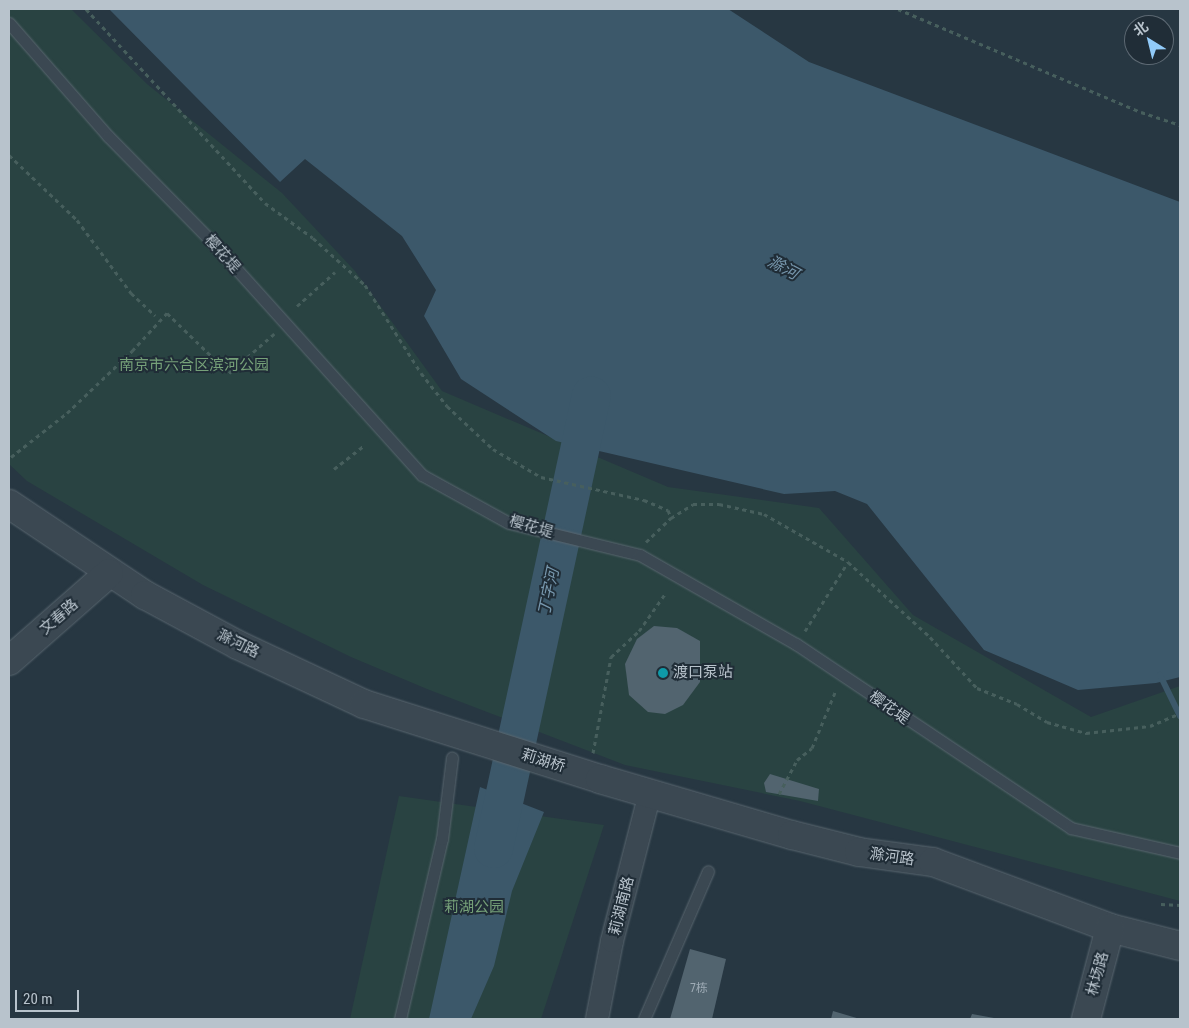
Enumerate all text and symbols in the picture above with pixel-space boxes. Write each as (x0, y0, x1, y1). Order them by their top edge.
north arrow (1124, 15, 1174, 65)
text: 北 (1130, 18, 1151, 39)
street label: 樱花堤 (200, 231, 244, 277)
water label: 滁河 (764, 252, 802, 284)
park label: 南京市六合区滨河公园 (119, 357, 269, 375)
street label: 樱花堤 (507, 512, 555, 542)
water label: 丁字河 (535, 567, 563, 617)
street label: 文春路 (36, 595, 82, 639)
street label: 滁河路 (214, 626, 262, 662)
place label: 渡口泵站 (673, 664, 733, 682)
marker: 渡口泵站 (657, 667, 669, 679)
street label: 樱花堤 (865, 688, 913, 728)
street label: 莉湖桥 (519, 746, 567, 776)
street label: 滁河路 (868, 845, 916, 869)
street label: 莉湖南路 (606, 875, 638, 937)
park label: 莉湖公园 (444, 899, 504, 917)
street label: 林场路 (1083, 950, 1113, 998)
scale bar (18, 980, 81, 1012)
house number: 7栋 (690, 982, 708, 996)
text: 20 m (23, 990, 53, 1008)

